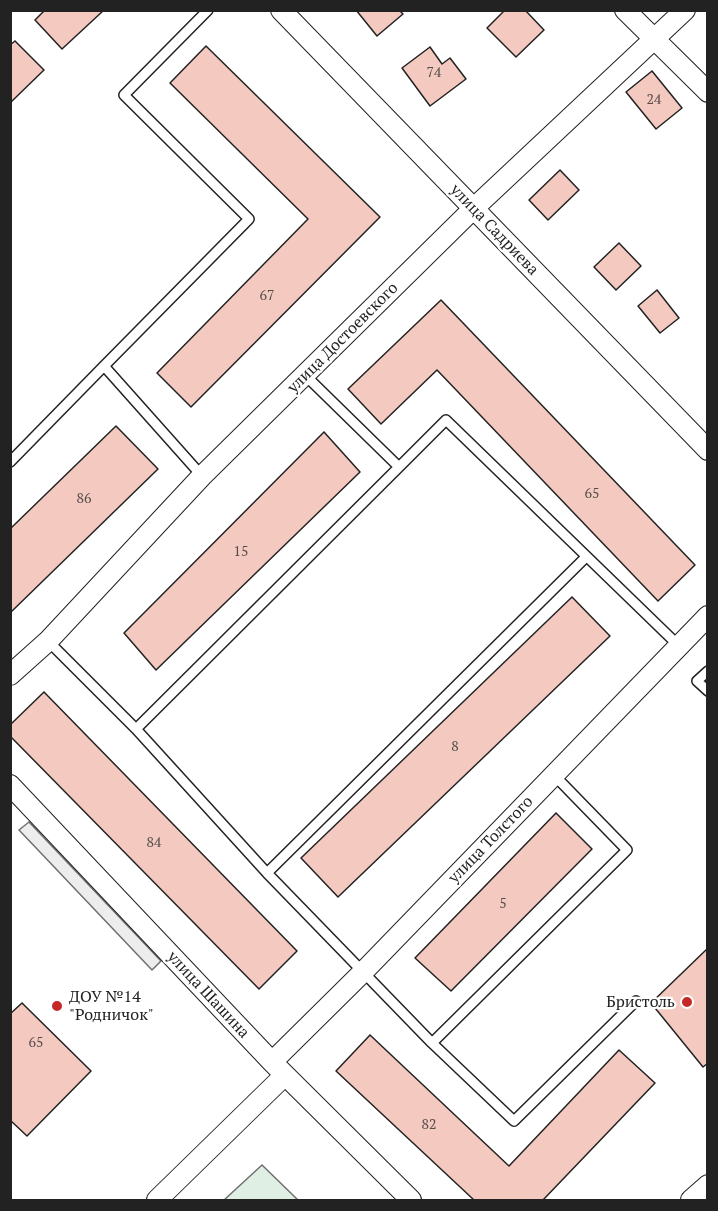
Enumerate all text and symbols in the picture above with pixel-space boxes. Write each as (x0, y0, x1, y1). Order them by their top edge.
house number: 74 (427, 65, 441, 81)
house number: 24 (647, 92, 661, 108)
street label: улица Садриева (446, 181, 542, 279)
street label: улица Достоевского (284, 279, 402, 397)
house number: 67 (260, 288, 274, 304)
house number: 65 (585, 486, 599, 502)
house number: 86 (77, 491, 91, 507)
house number: 15 (234, 544, 248, 560)
house number: 8 (451, 739, 459, 755)
street label: улица Толстого (445, 792, 537, 888)
house number: 84 (147, 835, 161, 851)
house number: 5 (499, 896, 507, 912)
street label: улица Шашина (163, 948, 253, 1042)
place label: ДОУ №14 "Родничок" (69, 987, 154, 1025)
place label: Бристоль (606, 992, 675, 1012)
marker: Бристоль (680, 995, 694, 1009)
marker: ДОУ №14 "Родничок" (50, 999, 64, 1013)
house number: 65 (29, 1035, 43, 1051)
house number: 82 (422, 1117, 436, 1133)

